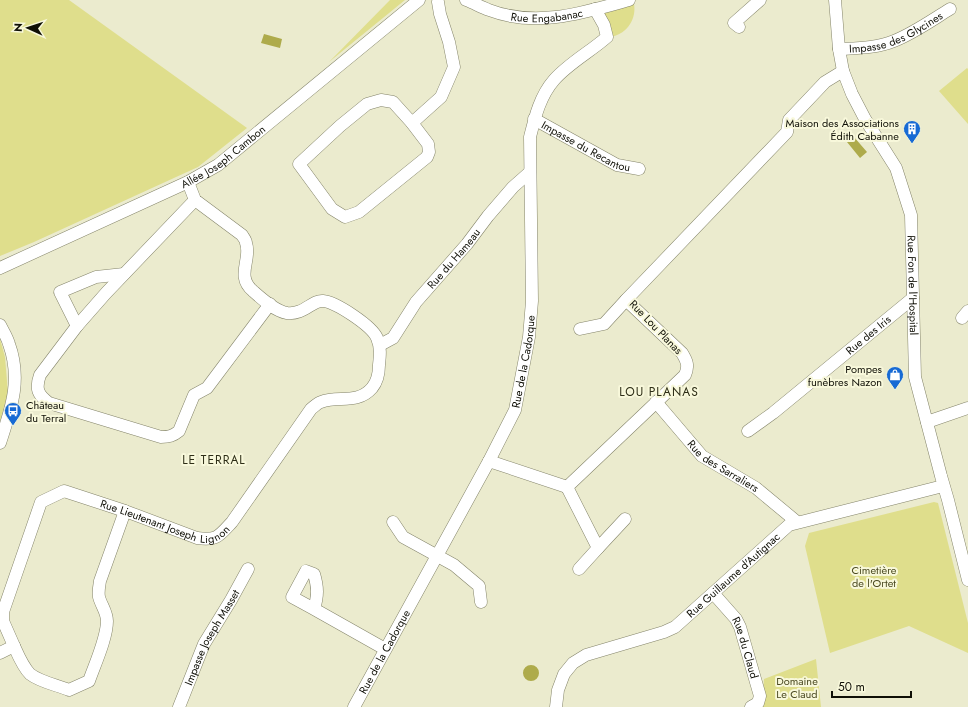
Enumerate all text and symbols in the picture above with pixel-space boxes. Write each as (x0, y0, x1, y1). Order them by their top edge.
street label: Rue Engabanac (510, 5, 584, 26)
street label: Impasse des Glycines (849, 7, 946, 57)
north arrow (8, 8, 48, 48)
text: N (10, 23, 26, 32)
place label: Maison des Associations Édith Cabanne (786, 115, 900, 144)
street label: Impasse du Recantou (539, 117, 632, 175)
building icon: Maison des Associations Édith Cabanne (902, 119, 922, 144)
street label: Allée Joseph Cambon (178, 121, 269, 192)
street label: Rue du Hameau (423, 225, 484, 292)
street label: Rue Fon de l'Hospital (904, 235, 922, 335)
street label: Rue Lou Planas (626, 296, 687, 358)
street label: Rue des Iris (842, 311, 895, 358)
street label: Rue de la Cadorque (508, 314, 539, 409)
place label: Pompes funèbres Nazon (808, 361, 883, 390)
shop icon: Pompes funèbres Nazon (885, 365, 905, 390)
district label: LOU PLANAS (619, 383, 699, 401)
place label: Château du Terral (26, 397, 66, 426)
bus stop icon: Château du Terral (3, 401, 23, 426)
street label: Rue des Sarraliers (684, 436, 763, 496)
district label: LE TERRAL (182, 451, 246, 469)
street label: Rue Lieutenant Joseph Lignon (98, 495, 233, 547)
street label: Rue Guillaume d'Autignac (683, 529, 783, 621)
park label: Cimetière de l'Ortet (851, 562, 897, 591)
street label: Impasse Joseph Masset (180, 586, 243, 688)
street label: Rue de la Cadorque (355, 607, 414, 697)
street label: Rue du Claud (728, 614, 762, 680)
park label: Domaine Le Claud (776, 673, 818, 702)
scale bar (832, 673, 911, 699)
text: 50 m (838, 678, 865, 696)

